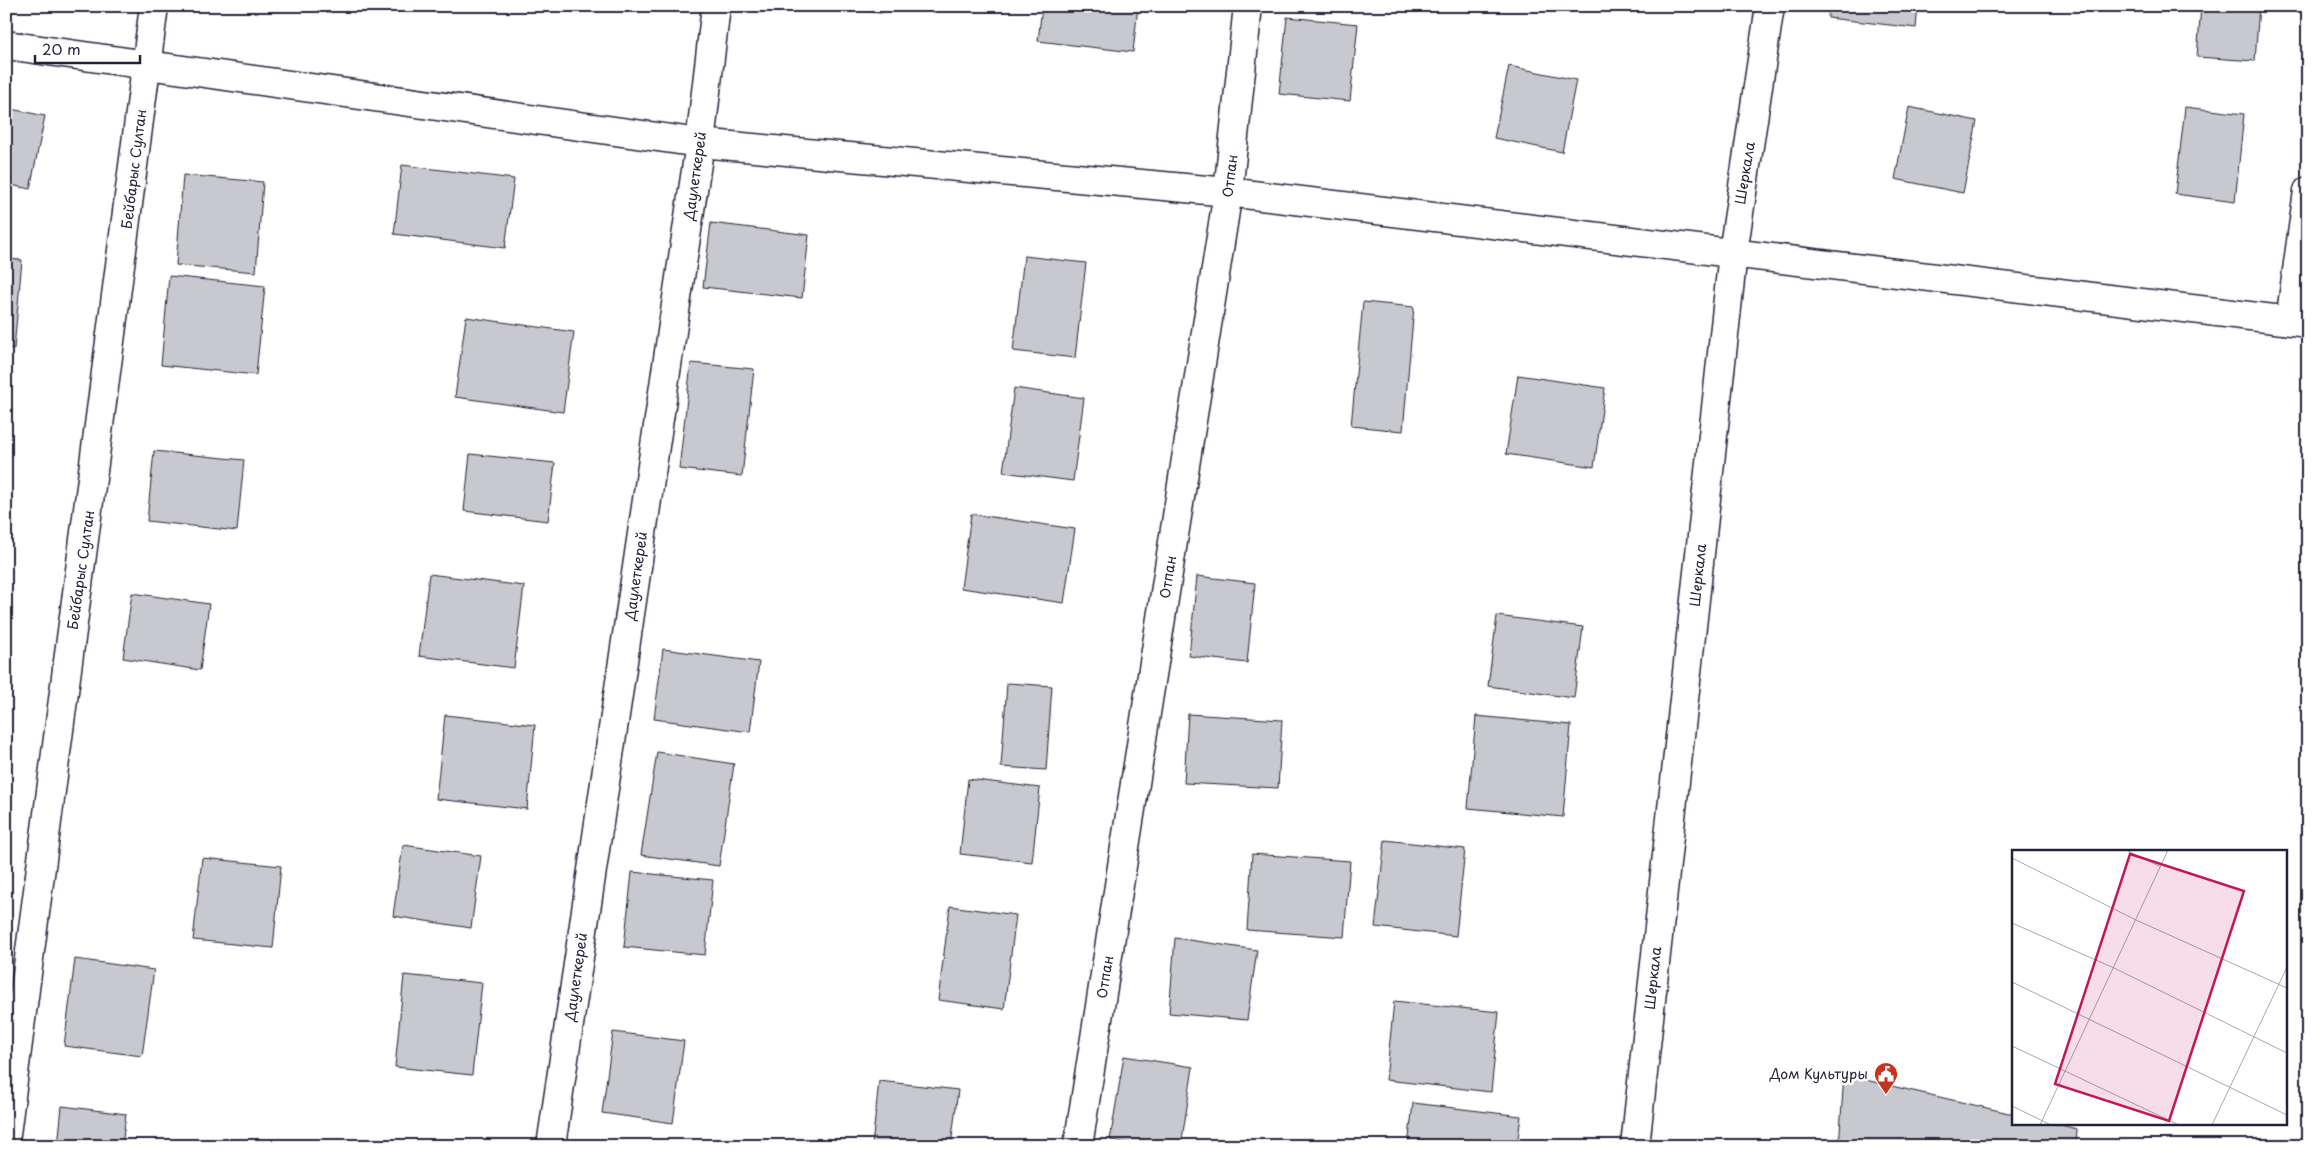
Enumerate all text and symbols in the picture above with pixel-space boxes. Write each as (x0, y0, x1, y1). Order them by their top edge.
scale bar (35, 32, 140, 64)
text: 20 m (42, 37, 81, 60)
street label: Бейбарыс Султан (116, 108, 151, 230)
street label: Даулеткерей (678, 130, 711, 222)
street label: Шеркала (1729, 140, 1760, 206)
street label: Отпан (1216, 153, 1243, 199)
street label: Бейбарыс Султан (62, 509, 99, 631)
street label: Даулеткерей (619, 530, 652, 622)
street label: Шеркала (1684, 542, 1711, 607)
street label: Отпан (1154, 554, 1181, 600)
inset map (2012, 850, 2286, 1124)
street label: Даулеткерей (559, 931, 592, 1023)
street label: Шеркала (1639, 945, 1666, 1010)
street label: Отпан (1091, 954, 1118, 1000)
public building icon: Дом Культуры (1873, 1061, 1899, 1095)
place label: Дом Культуры (1769, 1063, 1868, 1084)

